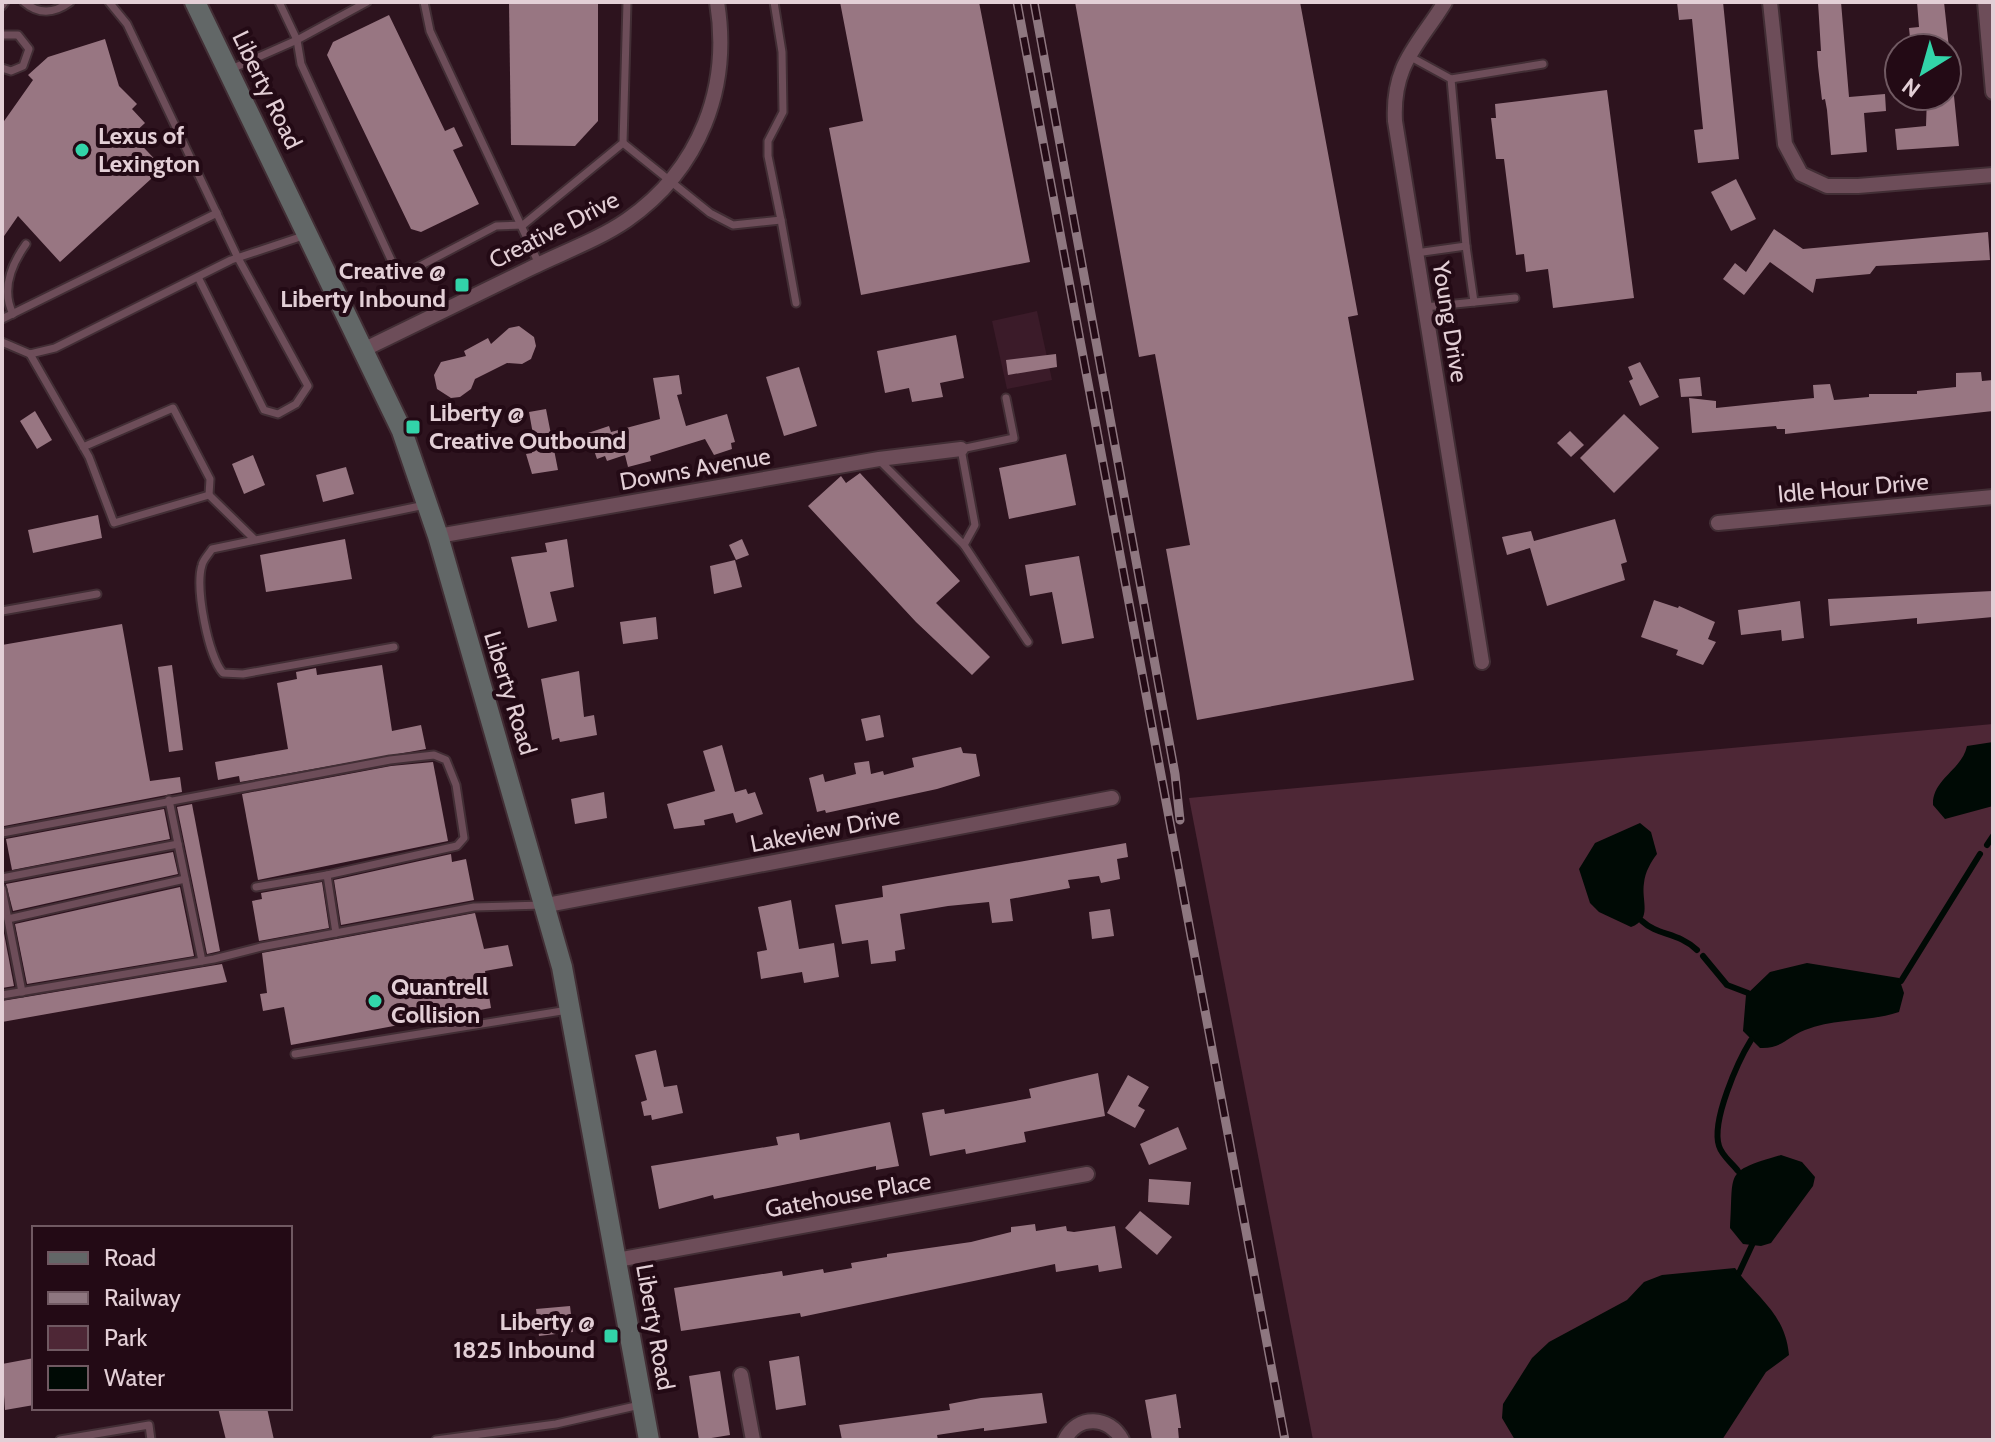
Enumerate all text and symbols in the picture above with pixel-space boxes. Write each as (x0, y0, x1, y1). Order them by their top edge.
street label: Liberty Road (226, 26, 309, 154)
north arrow (1883, 32, 1963, 112)
text: N (1897, 72, 1926, 103)
place label: Lexus of Lexington (98, 121, 200, 178)
marker: Lexus of Lexington (73, 141, 91, 159)
street label: Creative Drive (484, 184, 624, 275)
place label: Creative @ Liberty Inbound (280, 256, 446, 313)
street label: Young Drive (1426, 258, 1474, 384)
marker: Creative @ Liberty Inbound (453, 276, 471, 294)
place label: Liberty @ Creative Outbound (429, 398, 626, 455)
marker: Liberty @ Creative Outbound (404, 418, 422, 436)
street label: Downs Avenue (617, 441, 773, 496)
street label: Idle Hour Drive (1776, 466, 1930, 509)
street label: Liberty Road (478, 627, 543, 758)
street label: Lakeview Drive (748, 801, 902, 858)
place label: Quantrell Collision (391, 972, 488, 1029)
marker: Quantrell Collision (366, 992, 384, 1010)
street label: Gatehouse Place (763, 1166, 933, 1223)
legend (32, 1226, 292, 1410)
text: Road (104, 1243, 156, 1272)
street label: Liberty Road (630, 1261, 681, 1392)
text: Railway (104, 1283, 181, 1312)
place label: Liberty @ 1825 Inbound (453, 1307, 595, 1364)
text: Park (104, 1323, 147, 1352)
marker: Liberty @ 1825 Inbound (602, 1327, 620, 1345)
text: Water (104, 1363, 165, 1392)

